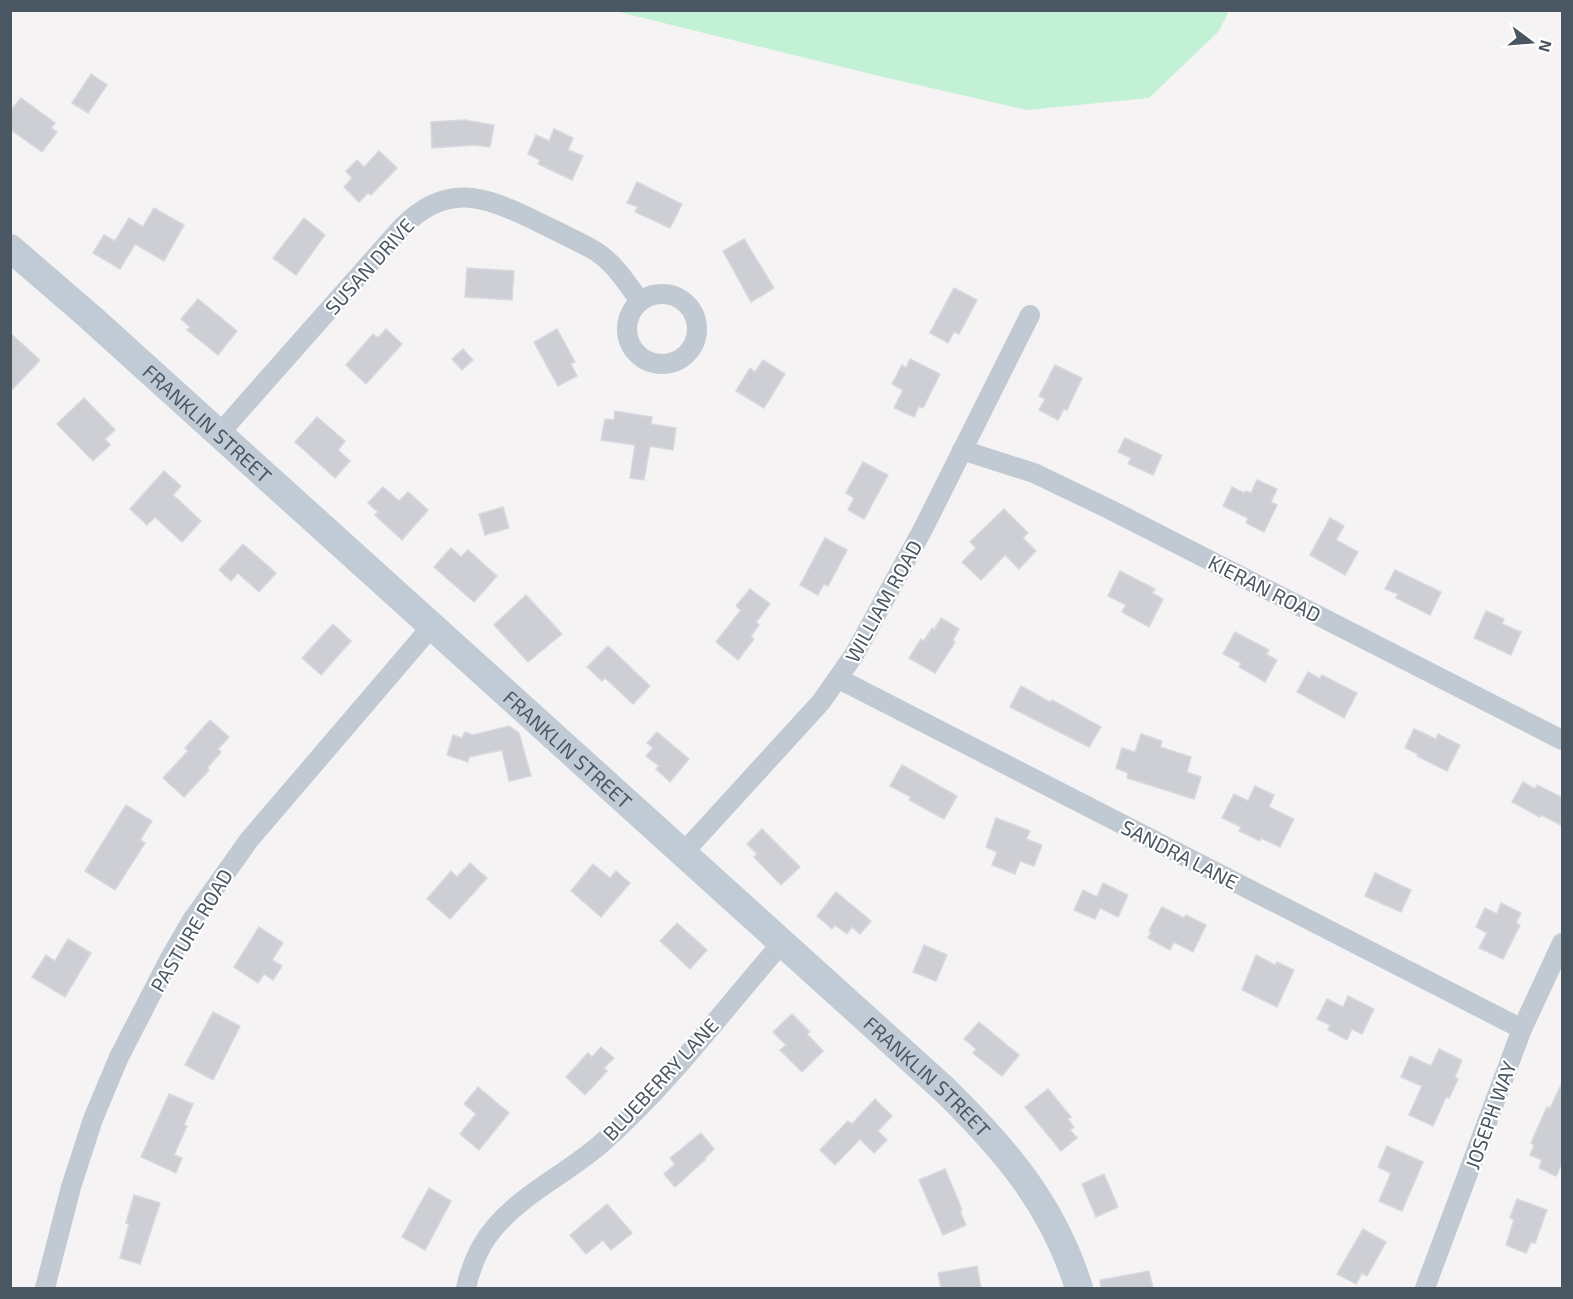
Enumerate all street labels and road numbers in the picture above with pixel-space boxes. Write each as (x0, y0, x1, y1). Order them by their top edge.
street label: SUSAN DRIVE (320, 213, 418, 319)
street label: FRANKLIN STREET (138, 359, 277, 488)
street label: WILLIAM ROAD (840, 536, 926, 666)
street label: KIERAN ROAD (1205, 549, 1325, 627)
street label: FRANKLIN STREET (499, 685, 637, 814)
street label: SANDRA LANE (1118, 814, 1242, 894)
street label: PASTURE ROAD (145, 864, 237, 996)
street label: FRANKLIN STREET (859, 1011, 996, 1142)
street label: BLUEBERRY LANE (597, 1013, 723, 1145)
street label: JOSEPH WAY (1459, 1057, 1521, 1172)

